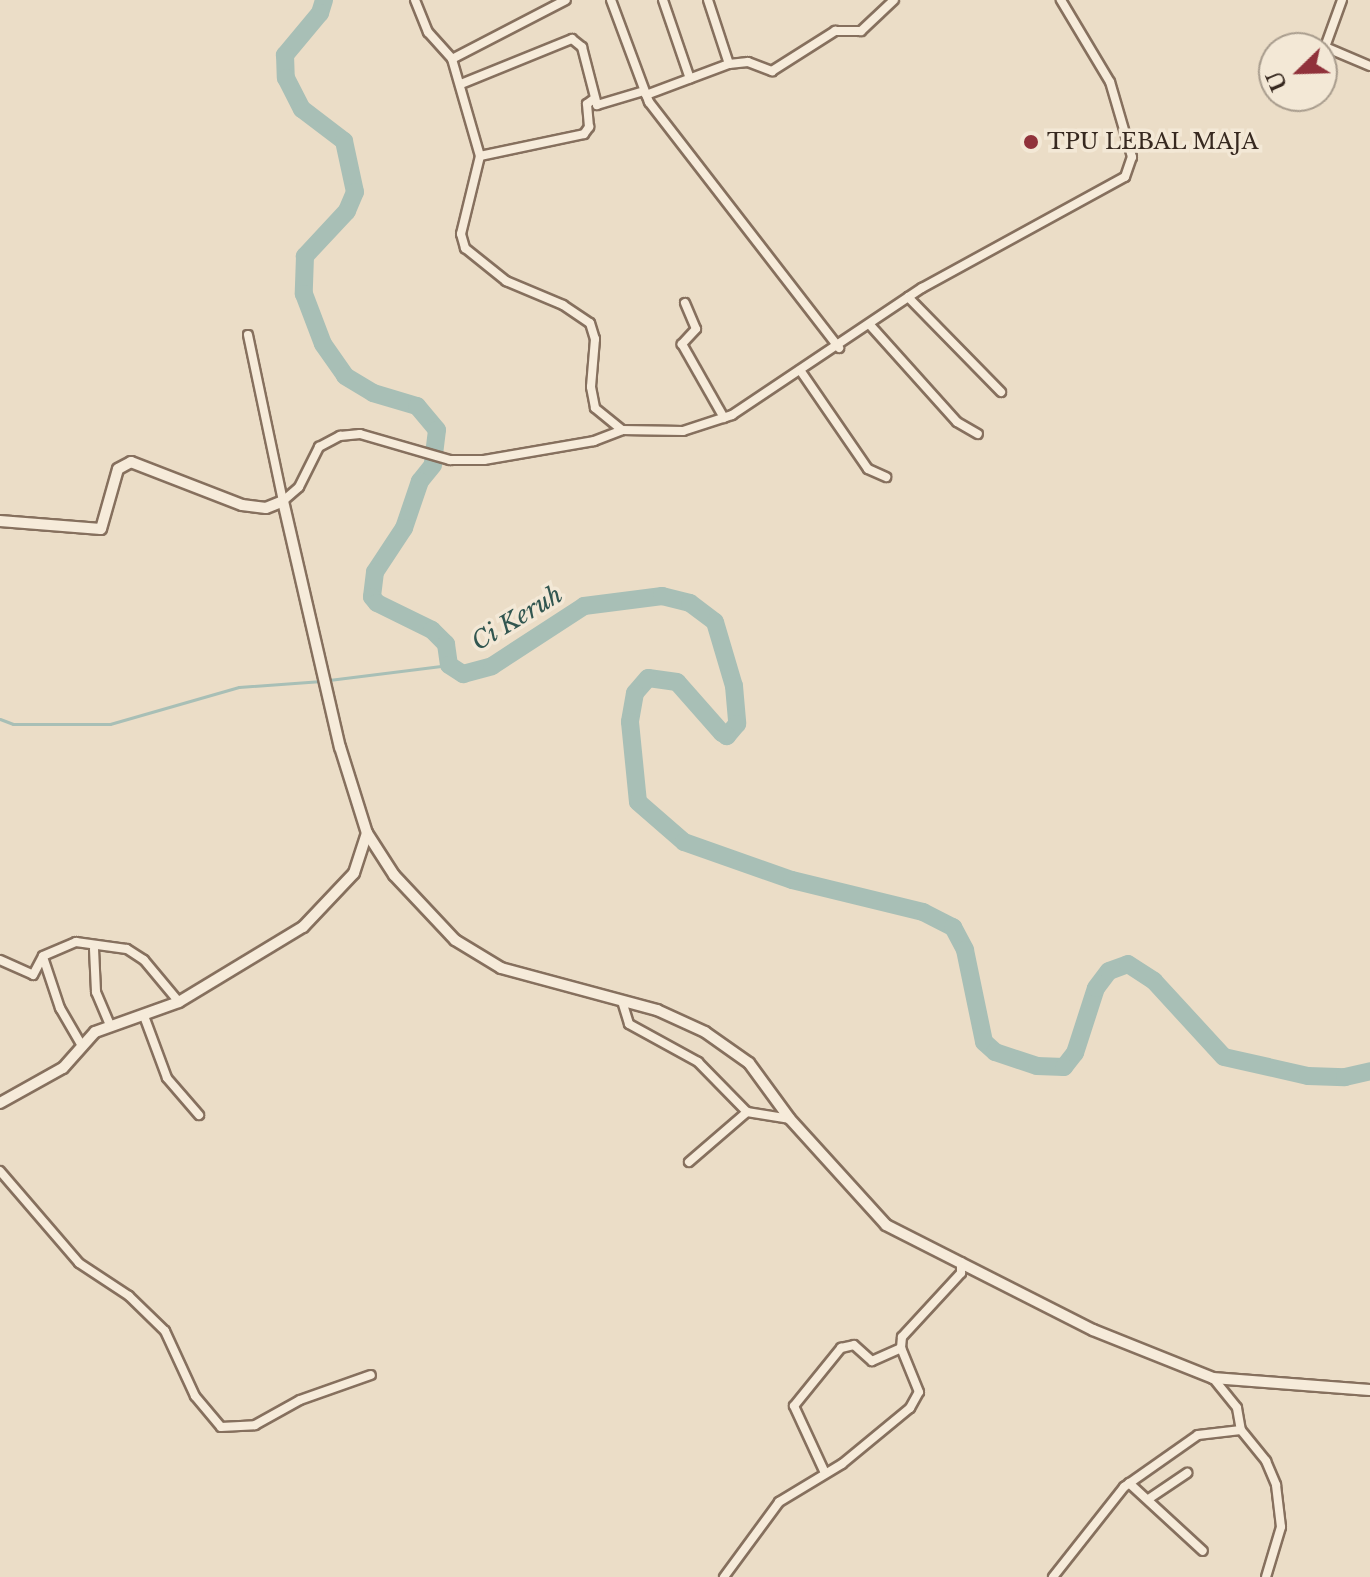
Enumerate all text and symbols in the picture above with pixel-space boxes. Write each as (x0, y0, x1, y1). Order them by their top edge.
north arrow (1258, 32, 1338, 112)
text: U (1261, 67, 1294, 95)
place label: TPU LEBAL MAJA (1047, 129, 1259, 155)
marker: TPU LEBAL MAJA (1022, 133, 1040, 151)
water label: Ci Keruh (466, 580, 568, 656)

